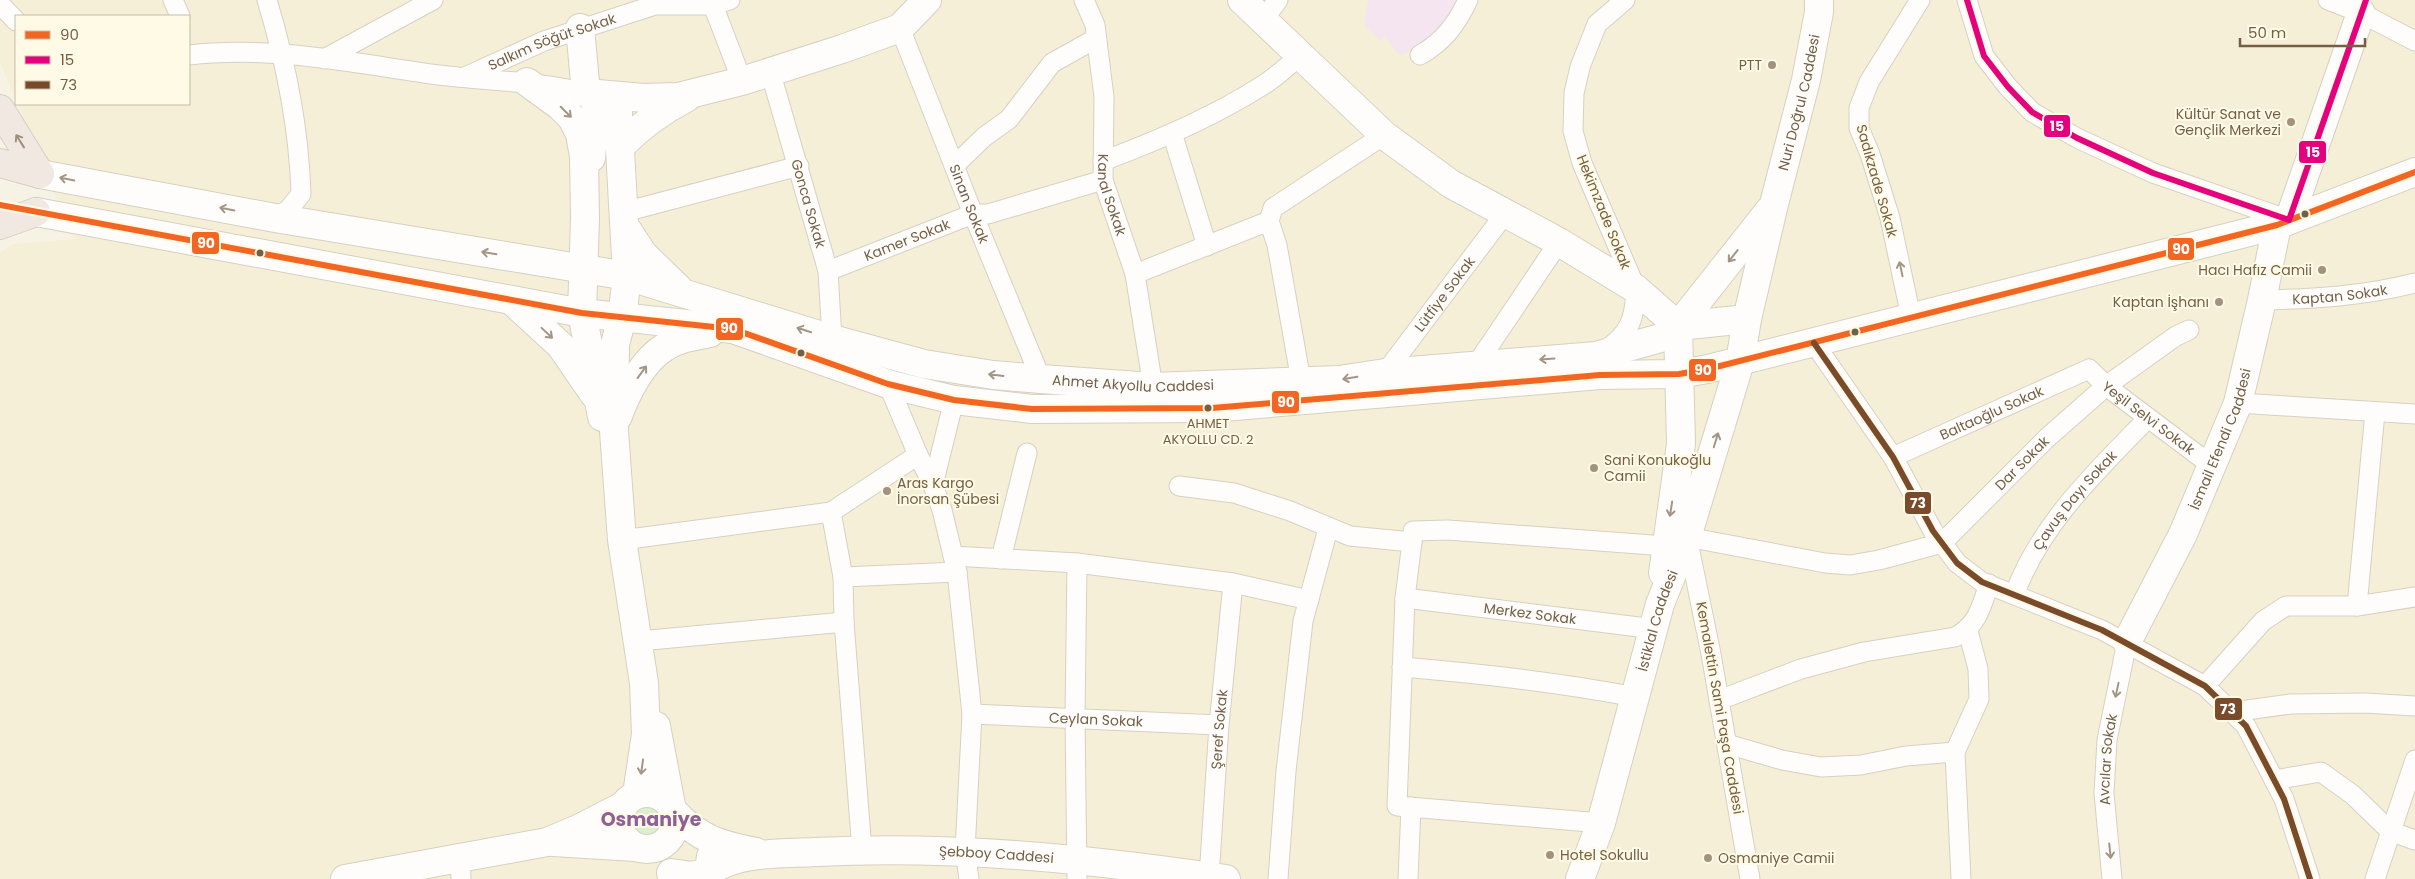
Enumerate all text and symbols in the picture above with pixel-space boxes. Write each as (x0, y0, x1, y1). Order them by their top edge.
street label: Salkım Söğüt Sokak (485, 8, 619, 75)
legend (15, 15, 190, 105)
scale bar (2240, 15, 2365, 47)
text: 50 m (2248, 22, 2286, 43)
text: 90 (60, 24, 79, 45)
street label: Nuri Doğrul Caddesi (1773, 33, 1825, 173)
text: 15 (60, 49, 74, 70)
place label: PTT (1739, 55, 1762, 75)
marker: PTT (1766, 59, 1778, 71)
text: 73 (60, 74, 77, 95)
place label: Kültür Sanat ve Gençlik Merkezi (2174, 104, 2281, 140)
one-way arrow (560, 106, 572, 118)
line badge: 15 (2043, 114, 2071, 138)
text: 15 (2050, 116, 2064, 136)
marker: Kültür Sanat ve Gençlik Merkezi (2285, 116, 2297, 128)
street label: Sadıkzade Sokak (1851, 122, 1903, 241)
one-way arrow (14, 135, 24, 149)
line badge: 15 (2298, 140, 2327, 164)
text: 15 (2306, 142, 2320, 162)
street label: Hekimzade Sokak (1572, 152, 1636, 273)
street label: Kanal Sokak (1093, 154, 1132, 239)
street label: Gonca Sokak (786, 157, 831, 251)
street label: Sinan Sokak (944, 161, 994, 247)
one-way arrow (60, 173, 76, 183)
one-way arrow (219, 203, 235, 213)
unlabelled marker (2300, 209, 2310, 219)
street label: Kamer Sokak (861, 214, 954, 266)
line badge: 90 (191, 231, 220, 255)
text: 90 (197, 233, 215, 253)
line badge: 90 (2167, 237, 2195, 261)
text: 90 (2172, 239, 2190, 259)
unlabelled marker (255, 248, 265, 258)
one-way arrow (482, 248, 498, 258)
one-way arrow (1728, 249, 1739, 262)
street label: Lütfiye Sokak (1410, 251, 1480, 336)
place label: Hacı Hafız Camii (2198, 260, 2312, 280)
one-way arrow (1896, 262, 1905, 278)
marker: Hacı Hafız Camii (2316, 264, 2328, 276)
street label: Kaptan Sokak (2292, 279, 2390, 309)
place label: Kaptan İşhanı (2113, 292, 2209, 312)
marker: Kaptan İşhanı (2213, 296, 2225, 308)
line badge: 90 (715, 317, 744, 341)
text: 90 (720, 318, 738, 338)
one-way arrow (797, 325, 812, 334)
one-way arrow (540, 327, 553, 339)
unlabelled marker (1850, 327, 1860, 337)
unlabelled marker (796, 348, 806, 358)
one-way arrow (1539, 355, 1555, 364)
line badge: 90 (1688, 358, 1717, 382)
text: 90 (1694, 360, 1712, 380)
one-way arrow (637, 365, 647, 379)
street label: İsmail Efendi Caddesi (2184, 366, 2256, 513)
one-way arrow (988, 370, 1004, 380)
street label: Ahmet Akyollu Caddesi (1051, 370, 1214, 397)
one-way arrow (1343, 373, 1359, 383)
street label: Yeşil Selvi Sokak (2098, 376, 2200, 460)
street label: Baltaoğlu Sokak (1936, 380, 2047, 445)
line badge: 90 (1271, 390, 1300, 414)
text: 90 (1277, 392, 1295, 412)
marker: AHMET AKYOLLU CD. 2 (1203, 403, 1213, 413)
place label: AHMET AKYOLLU CD. 2 (1163, 414, 1253, 449)
street label: Dar Sokak (1990, 431, 2054, 495)
one-way arrow (1712, 433, 1722, 449)
street label: Çavuş Dayı Sokak (2028, 445, 2122, 554)
place label: Sani Konukoğlu Camii (1604, 450, 1711, 486)
marker: Sani Konukoğlu Camii (1588, 462, 1600, 474)
place label: Aras Kargo İnorsan Şübesi (897, 473, 999, 509)
marker: Aras Kargo İnorsan Şübesi (881, 485, 893, 497)
line badge: 73 (1904, 491, 1932, 515)
text: 73 (1910, 493, 1926, 513)
one-way arrow (1666, 501, 1676, 517)
street label: İstiklal Caddesi (1632, 567, 1683, 674)
street label: Merkez Sokak (1483, 598, 1578, 629)
street label: Kemalettin Sami Paşa Caddesi (1691, 600, 1749, 816)
one-way arrow (2112, 681, 2122, 697)
street label: Şeref Sokak (1206, 688, 1233, 770)
line badge: 73 (2214, 697, 2243, 721)
text: 73 (2220, 699, 2236, 719)
street label: Ceylan Sokak (1048, 707, 1144, 732)
street label: Avcılar Sokak (2094, 711, 2122, 806)
one-way arrow (637, 758, 647, 774)
district label: Osmaniye (601, 806, 702, 833)
street label: Şebboy Caddesi (939, 841, 1055, 868)
one-way arrow (2105, 843, 2115, 859)
place label: Hotel Sokullu (1560, 845, 1649, 865)
place label: Osmaniye Camii (1718, 848, 1834, 868)
marker: Hotel Sokullu (1544, 849, 1556, 861)
marker: Osmaniye Camii (1702, 852, 1714, 864)

